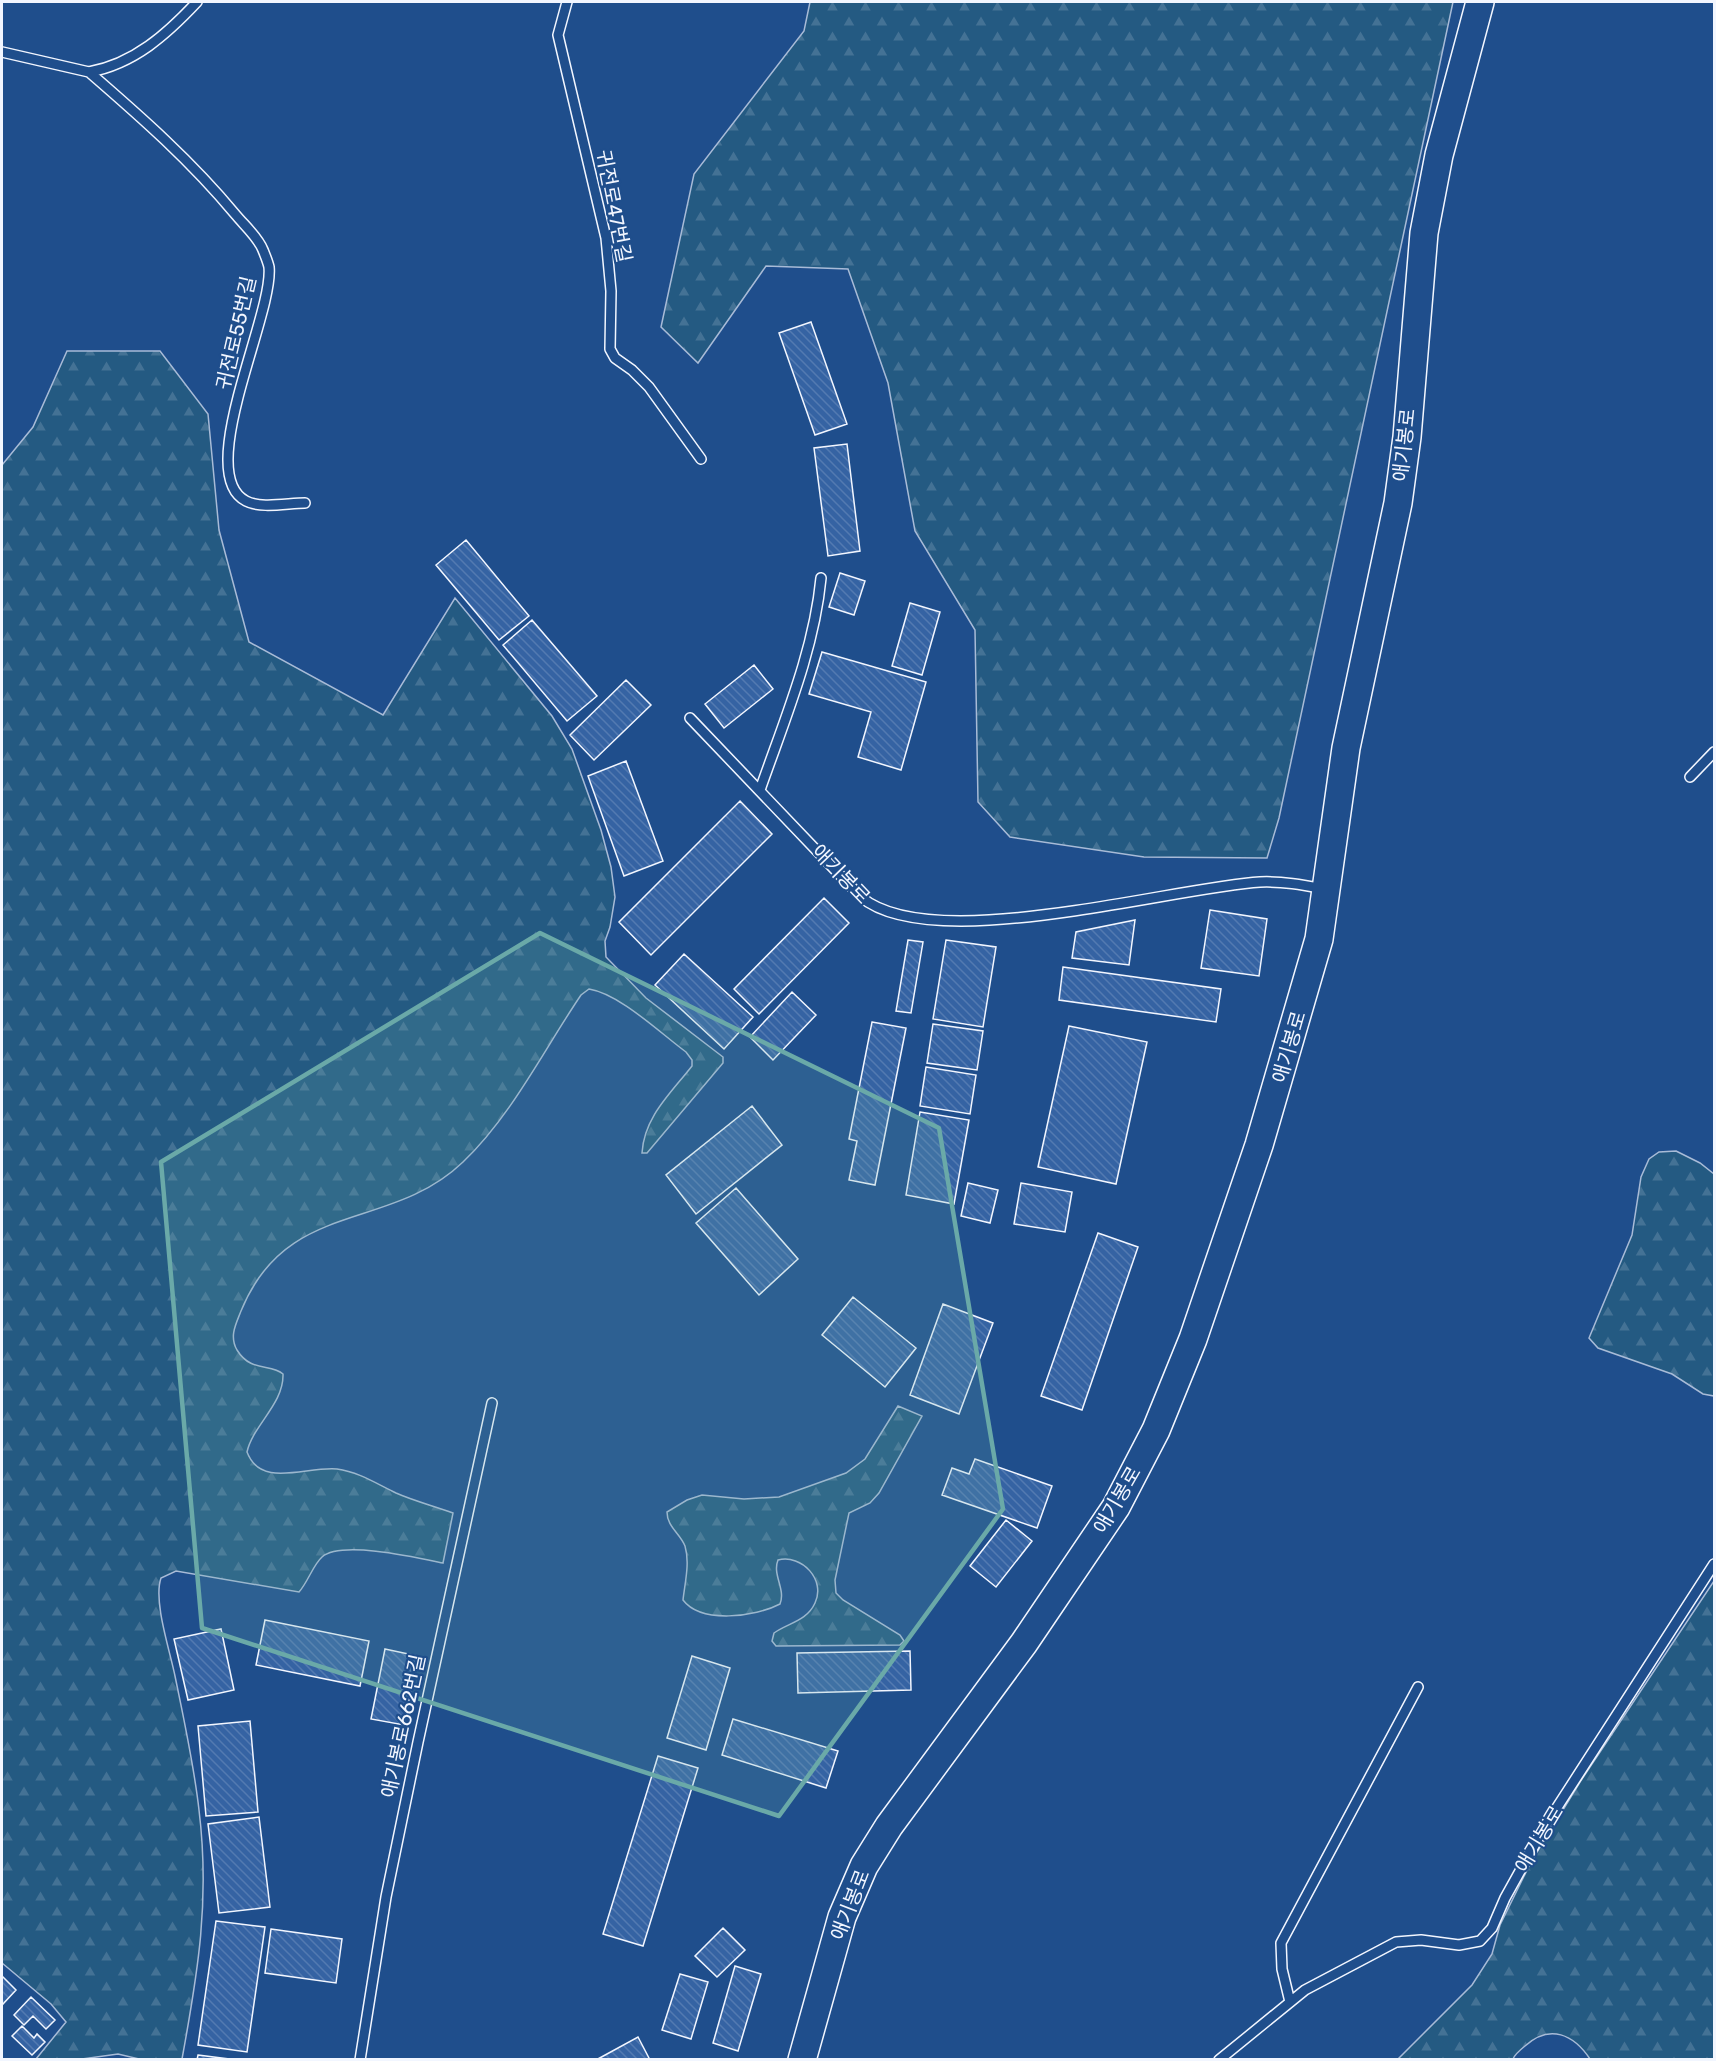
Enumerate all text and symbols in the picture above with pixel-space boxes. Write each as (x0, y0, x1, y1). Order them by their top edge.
street label: 귀전로47번길 (591, 148, 637, 264)
street label: 귀전로55번길 (211, 274, 261, 392)
street label: 애기봉로 (1388, 407, 1420, 483)
street label: 애기봉로 (807, 839, 875, 909)
street label: 애기봉로 (1267, 1008, 1311, 1086)
street label: 애기봉로 (1088, 1462, 1146, 1538)
street label: 애기봉로662번길 (376, 1652, 430, 1800)
street label: 애기봉로 (1510, 1801, 1568, 1877)
street label: 애기봉로 (826, 1866, 874, 1944)

